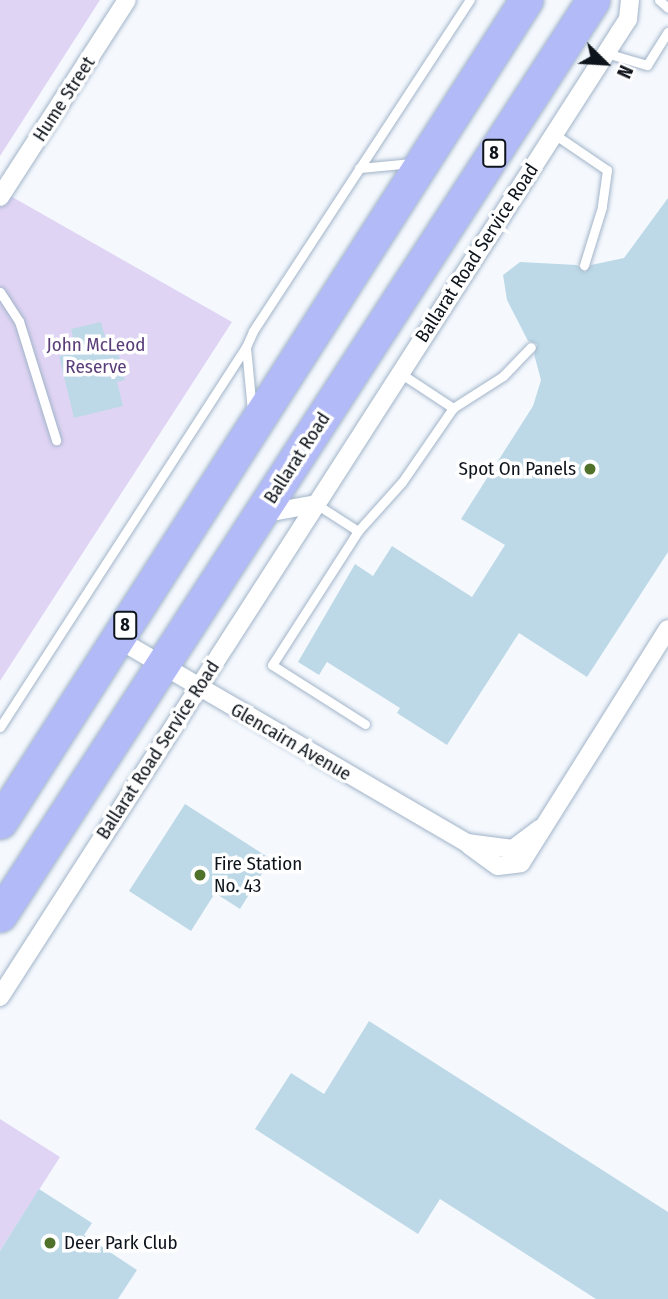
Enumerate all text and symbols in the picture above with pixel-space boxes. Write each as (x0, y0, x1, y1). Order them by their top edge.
north arrow (570, 28, 640, 98)
street label: Hume Street (28, 52, 100, 146)
text: N (612, 62, 637, 82)
road number: 8 (482, 138, 506, 168)
street label: Ballarat Road Service Road (411, 159, 543, 347)
park label: John McLeod Reserve (47, 334, 145, 378)
street label: Ballarat Road (259, 408, 335, 508)
place label: Spot On Panels (459, 458, 576, 480)
marker: Spot On Panels (582, 461, 598, 477)
road number: 8 (113, 610, 137, 640)
street label: Ballarat Road Service Road (92, 656, 224, 844)
street label: Glencairn Avenue (227, 698, 355, 786)
place label: Fire Station No. 43 (214, 853, 302, 897)
marker: Fire Station No. 43 (192, 867, 208, 883)
place label: Deer Park Club (64, 1232, 178, 1254)
marker: Deer Park Club (42, 1235, 58, 1251)

